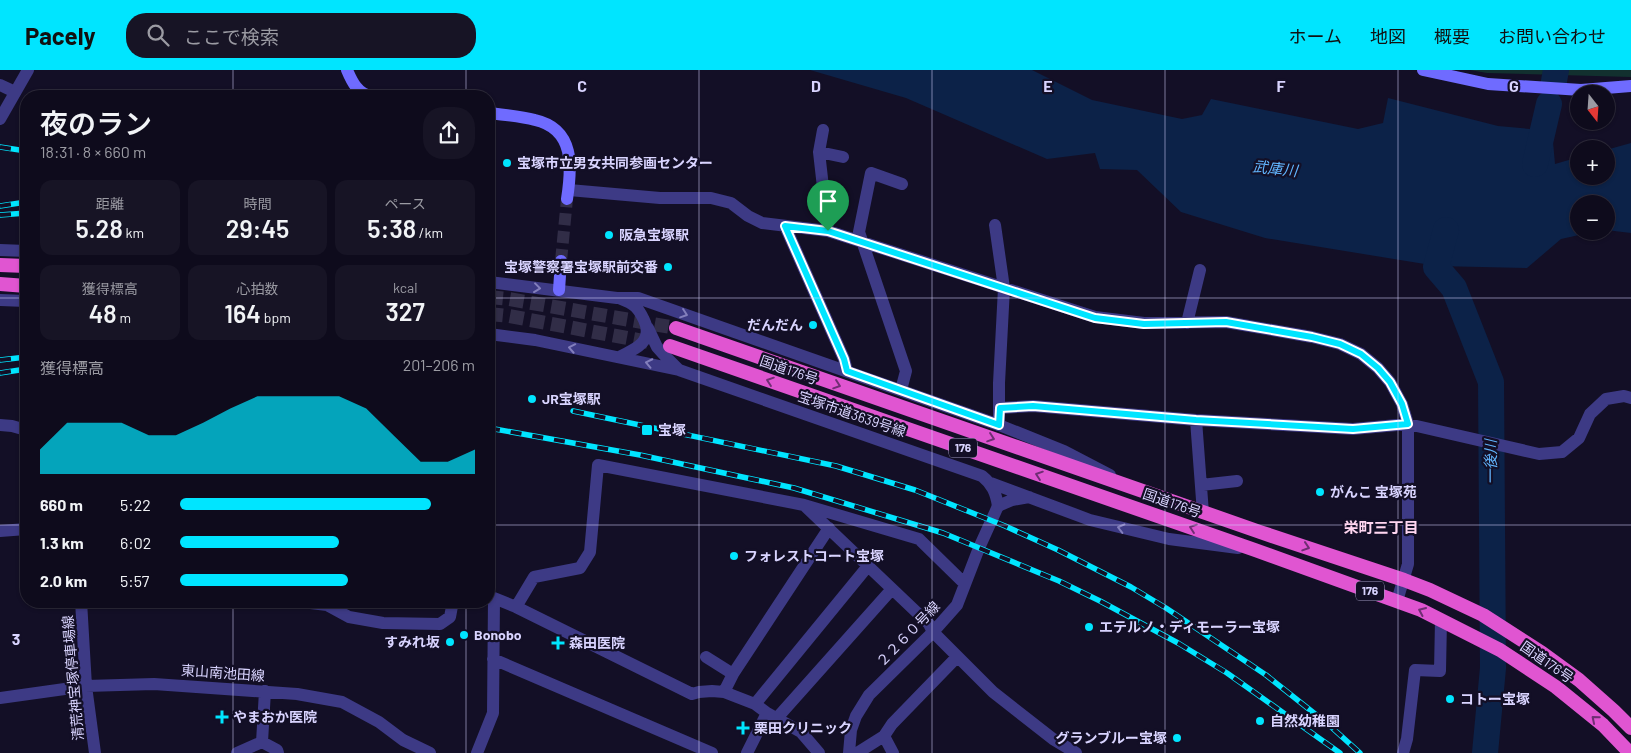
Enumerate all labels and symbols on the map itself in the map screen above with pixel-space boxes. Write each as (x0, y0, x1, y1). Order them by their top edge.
text: C (577, 76, 587, 95)
text: D (811, 76, 821, 95)
text: E (1043, 76, 1053, 95)
text: F (1277, 76, 1286, 95)
text: G (1509, 76, 1519, 95)
north arrow (1570, 85, 1615, 130)
place label: 宝塚市立男女共同参画センター (517, 154, 713, 171)
marker: 宝塚市立男女共同参画センター (501, 157, 513, 169)
water label: 武庫川 (1252, 157, 1300, 180)
pin (807, 180, 849, 231)
place label: 阪急宝塚駅 (619, 226, 689, 243)
marker: 阪急宝塚駅 (603, 229, 615, 241)
place label: 宝塚警察署宝塚駅前交番 (504, 258, 658, 275)
marker: 宝塚警察署宝塚駅前交番 (662, 261, 674, 273)
one-way arrow (534, 282, 542, 293)
one-way arrow (680, 308, 688, 318)
place label: だんだん (747, 316, 803, 333)
marker: だんだん (807, 319, 819, 331)
one-way arrow (567, 343, 576, 353)
street label: 国道176号 (758, 352, 821, 387)
one-way arrow (645, 358, 654, 369)
one-way arrow (766, 377, 775, 387)
one-way arrow (833, 379, 841, 389)
street label: 宝塚市道3639号線 (796, 387, 908, 440)
place label: JR宝塚駅 (542, 390, 601, 407)
marker: JR宝塚駅 (526, 393, 538, 405)
place label: 宝塚 (658, 421, 686, 438)
marker: 宝塚 (640, 423, 654, 437)
one-way arrow (986, 433, 995, 443)
road number: 176 (949, 438, 977, 458)
water label: 一後川 (1481, 438, 1499, 485)
one-way arrow (1036, 470, 1044, 480)
place label: がんこ 宝塚苑 (1330, 483, 1417, 500)
street label: 国道176号 (1141, 485, 1204, 520)
marker: がんこ 宝塚苑 (1314, 486, 1326, 498)
district label: 栄町三丁目 (1343, 518, 1419, 536)
one-way arrow (1118, 523, 1126, 533)
one-way arrow (1189, 524, 1198, 534)
one-way arrow (1301, 542, 1310, 552)
place label: フォレストコート宝塚 (744, 547, 884, 564)
marker: フォレストコート宝塚 (728, 550, 740, 562)
road number: 176 (1356, 582, 1384, 600)
street label: ２２６０号線 (872, 598, 943, 670)
one-way arrow (1418, 606, 1427, 617)
street label: 清荒神宝塚停車場線 (59, 615, 86, 742)
place label: エテルノ・ディモーラー宝塚 (1099, 618, 1280, 635)
marker: エテルノ・ディモーラー宝塚 (1083, 621, 1095, 633)
place label: Bonobo (474, 626, 522, 643)
text: 3 (12, 629, 20, 648)
marker: Bonobo (458, 629, 470, 641)
place label: すみれ坂 (384, 633, 440, 650)
place label: 森田医院 (569, 634, 625, 651)
marker: すみれ坂 (444, 636, 456, 648)
marker: 森田医院 (551, 636, 565, 650)
street label: 国道176号 (1518, 637, 1577, 686)
street label: 東山南池田線 (181, 661, 266, 684)
place label: コトー宝塚 (1460, 690, 1530, 707)
marker: コトー宝塚 (1444, 693, 1456, 705)
place label: やまおか医院 (233, 708, 317, 725)
marker: やまおか医院 (215, 710, 229, 724)
place label: 自然幼稚園 (1270, 712, 1340, 729)
marker: 自然幼稚園 (1254, 715, 1266, 727)
one-way arrow (1592, 716, 1601, 725)
place label: 栗田クリニック (754, 719, 852, 736)
marker: 栗田クリニック (736, 721, 750, 735)
place label: グランブルー宝塚 (1055, 729, 1167, 746)
marker: グランブルー宝塚 (1171, 732, 1183, 744)

